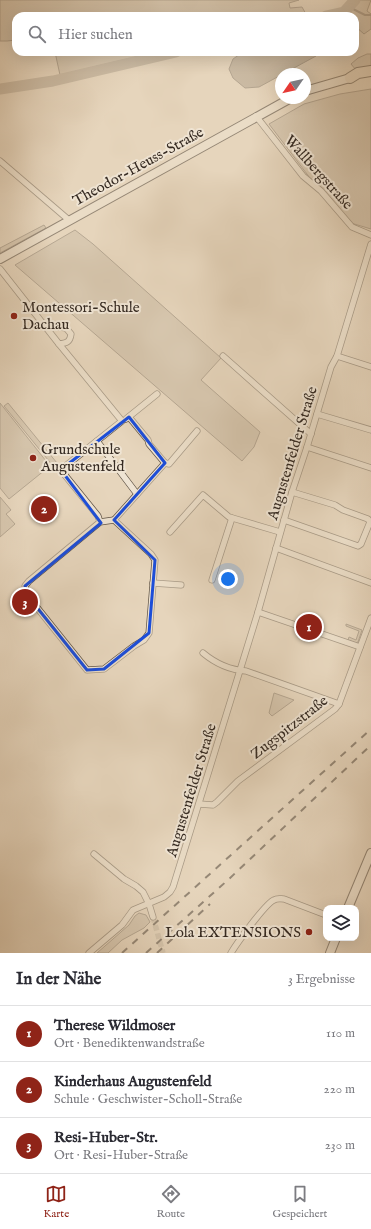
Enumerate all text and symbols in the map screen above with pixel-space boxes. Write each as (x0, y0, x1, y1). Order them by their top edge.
search box (12, 12, 359, 56)
icon: search (26, 23, 48, 45)
text: Hier suchen (58, 25, 133, 44)
north arrow (275, 68, 311, 104)
street label: Theodor-Heuss-Straße (69, 123, 207, 210)
street label: Wallbergstraße (280, 131, 357, 214)
place label: Montessori-Schule Dachau (22, 298, 140, 334)
marker: Montessori-Schule Dachau (9, 311, 19, 321)
street label: Augustenfelder Straße (263, 384, 322, 523)
place label: Grundschule Augustenfeld (40, 440, 125, 476)
marker: Grundschule Augustenfeld (28, 453, 38, 463)
pin: 2 (31, 494, 57, 524)
your location (218, 569, 238, 589)
pin: 3 (12, 587, 38, 617)
pin: 1 (296, 612, 322, 642)
street label: Zugspitzstraße (247, 691, 332, 763)
street label: Augustenfelder Straße (162, 721, 221, 860)
map controls (323, 905, 359, 941)
button: layers (323, 905, 359, 941)
place label: Lola EXTENSIONS (165, 923, 301, 942)
marker: Lola EXTENSIONS (304, 927, 314, 937)
text: In der Nähe (16, 969, 101, 990)
text: 3 Ergebnisse (288, 971, 355, 988)
text: Therese Wildmoser (54, 1016, 175, 1035)
text: 1 (27, 1025, 31, 1042)
text: 110 m (326, 1025, 355, 1042)
text: Ort · Benediktenwandstraße (54, 1035, 205, 1052)
text: Kinderhaus Augustenfeld (54, 1072, 211, 1091)
text: 2 (26, 1081, 32, 1098)
text: 220 m (324, 1081, 355, 1098)
text: Schule · Geschwister-Scholl-Straße (54, 1091, 242, 1108)
text: Resi-Huber-Str. (54, 1128, 158, 1147)
text: 3 (27, 1137, 31, 1154)
text: 230 m (325, 1137, 355, 1154)
text: Ort · Resi-Huber-Straße (54, 1147, 188, 1164)
tab: Karte (44, 1183, 69, 1221)
tab: Route (156, 1183, 185, 1221)
tab: Gespeichert (272, 1183, 327, 1221)

